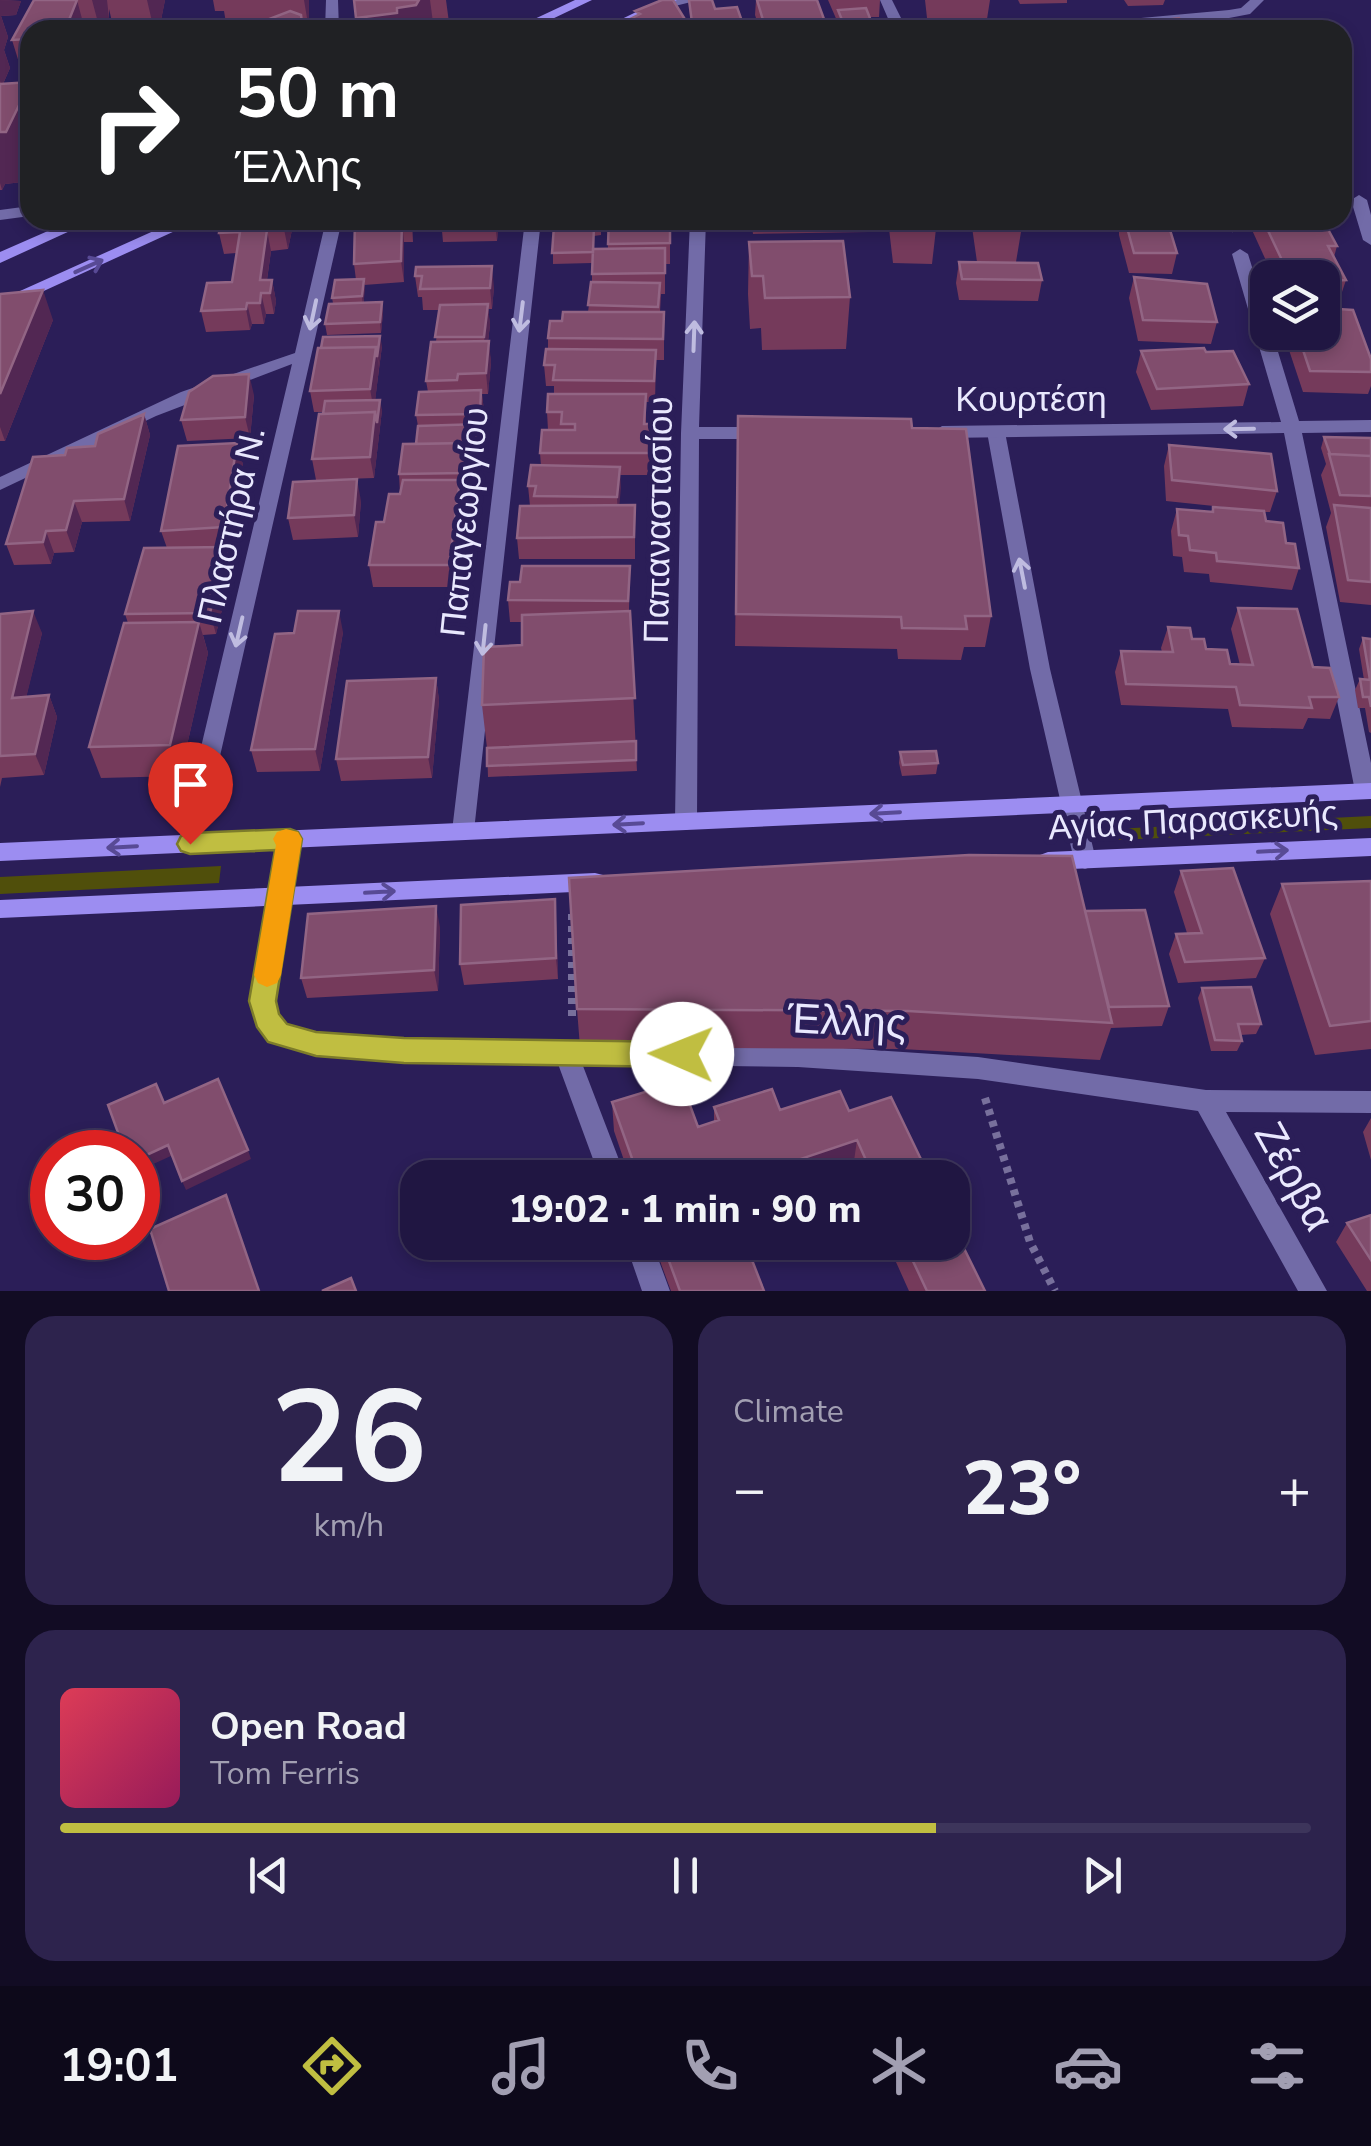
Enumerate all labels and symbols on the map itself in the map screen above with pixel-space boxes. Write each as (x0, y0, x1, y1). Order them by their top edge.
one-way arrow (73, 256, 104, 274)
one-way arrow (303, 298, 322, 330)
one-way arrow (511, 300, 530, 332)
one-way arrow (684, 320, 703, 352)
street label: Κουρτέση (955, 376, 1107, 423)
street label: Παπαναστασίου (633, 396, 684, 644)
street label: Παπαγεωργίου (429, 405, 500, 639)
one-way arrow (1223, 420, 1255, 439)
street label: Πλαστήρα Ν. (186, 422, 277, 628)
one-way arrow (1012, 558, 1031, 590)
one-way arrow (229, 615, 247, 647)
one-way arrow (474, 623, 493, 655)
pin (148, 742, 233, 845)
street label: Αγίας Παρασκευής (1047, 789, 1339, 852)
one-way arrow (870, 804, 902, 823)
one-way arrow (612, 815, 644, 834)
one-way arrow (107, 837, 139, 856)
one-way arrow (1257, 841, 1289, 860)
one-way arrow (363, 882, 395, 901)
street label: Έλλης (785, 990, 908, 1053)
position arrow (630, 1002, 734, 1106)
street label: Ζέρβα (1240, 1112, 1347, 1242)
speed limit sign: 30 (30, 1130, 160, 1260)

